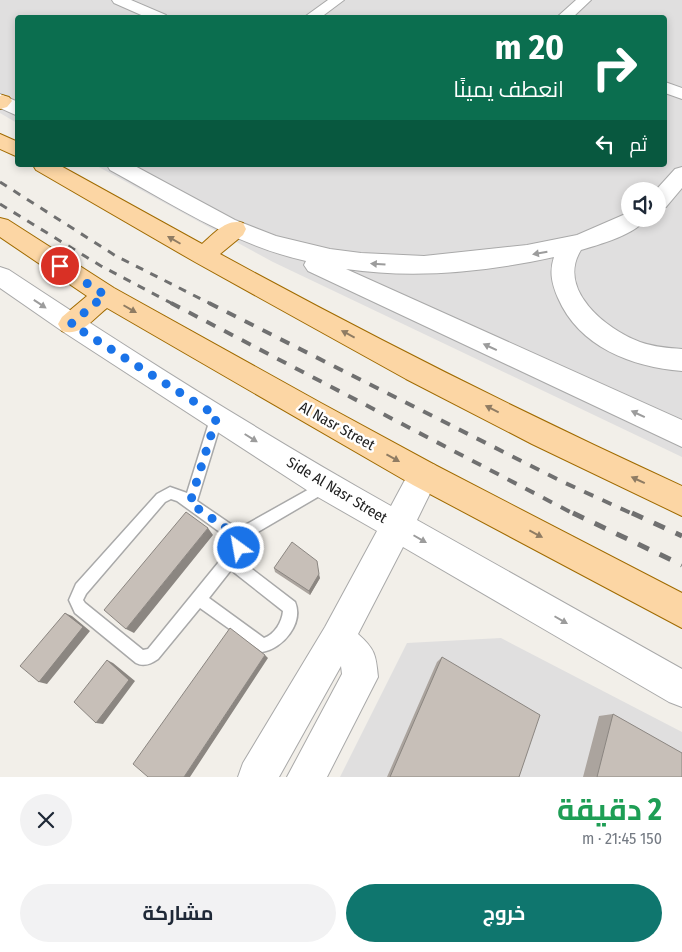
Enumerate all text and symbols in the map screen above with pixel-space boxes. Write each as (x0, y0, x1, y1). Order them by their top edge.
text: 20 m (495, 26, 564, 68)
icon: right (582, 35, 647, 100)
text: انعطف يمينًا (453, 76, 564, 103)
icon: left (591, 130, 619, 158)
text: ثم (629, 133, 647, 156)
map controls (621, 182, 666, 227)
button: sound (621, 182, 666, 227)
one-way arrow (168, 235, 181, 244)
pin (39, 245, 81, 287)
one-way arrow (531, 250, 547, 258)
icon: arrive (46, 252, 74, 280)
one-way arrow (370, 260, 386, 268)
one-way arrow (34, 299, 47, 308)
one-way arrow (122, 305, 137, 313)
one-way arrow (340, 330, 355, 338)
one-way arrow (483, 342, 497, 350)
street label: Al Nasr Street (296, 398, 378, 454)
one-way arrow (485, 405, 499, 413)
one-way arrow (631, 410, 645, 418)
one-way arrow (244, 433, 258, 443)
street label: Side Al Nasr Street (284, 453, 391, 527)
one-way arrow (386, 453, 400, 462)
one-way arrow (631, 476, 645, 484)
position arrow (212, 521, 264, 573)
one-way arrow (529, 530, 544, 538)
one-way arrow (414, 535, 427, 544)
one-way arrow (555, 616, 568, 625)
text: 2 دقيقة (557, 792, 662, 828)
button: close (20, 794, 72, 846)
text: 150 m · 21:45 (582, 829, 662, 848)
button: مشاركة (20, 884, 336, 942)
button: خروج (346, 884, 662, 942)

